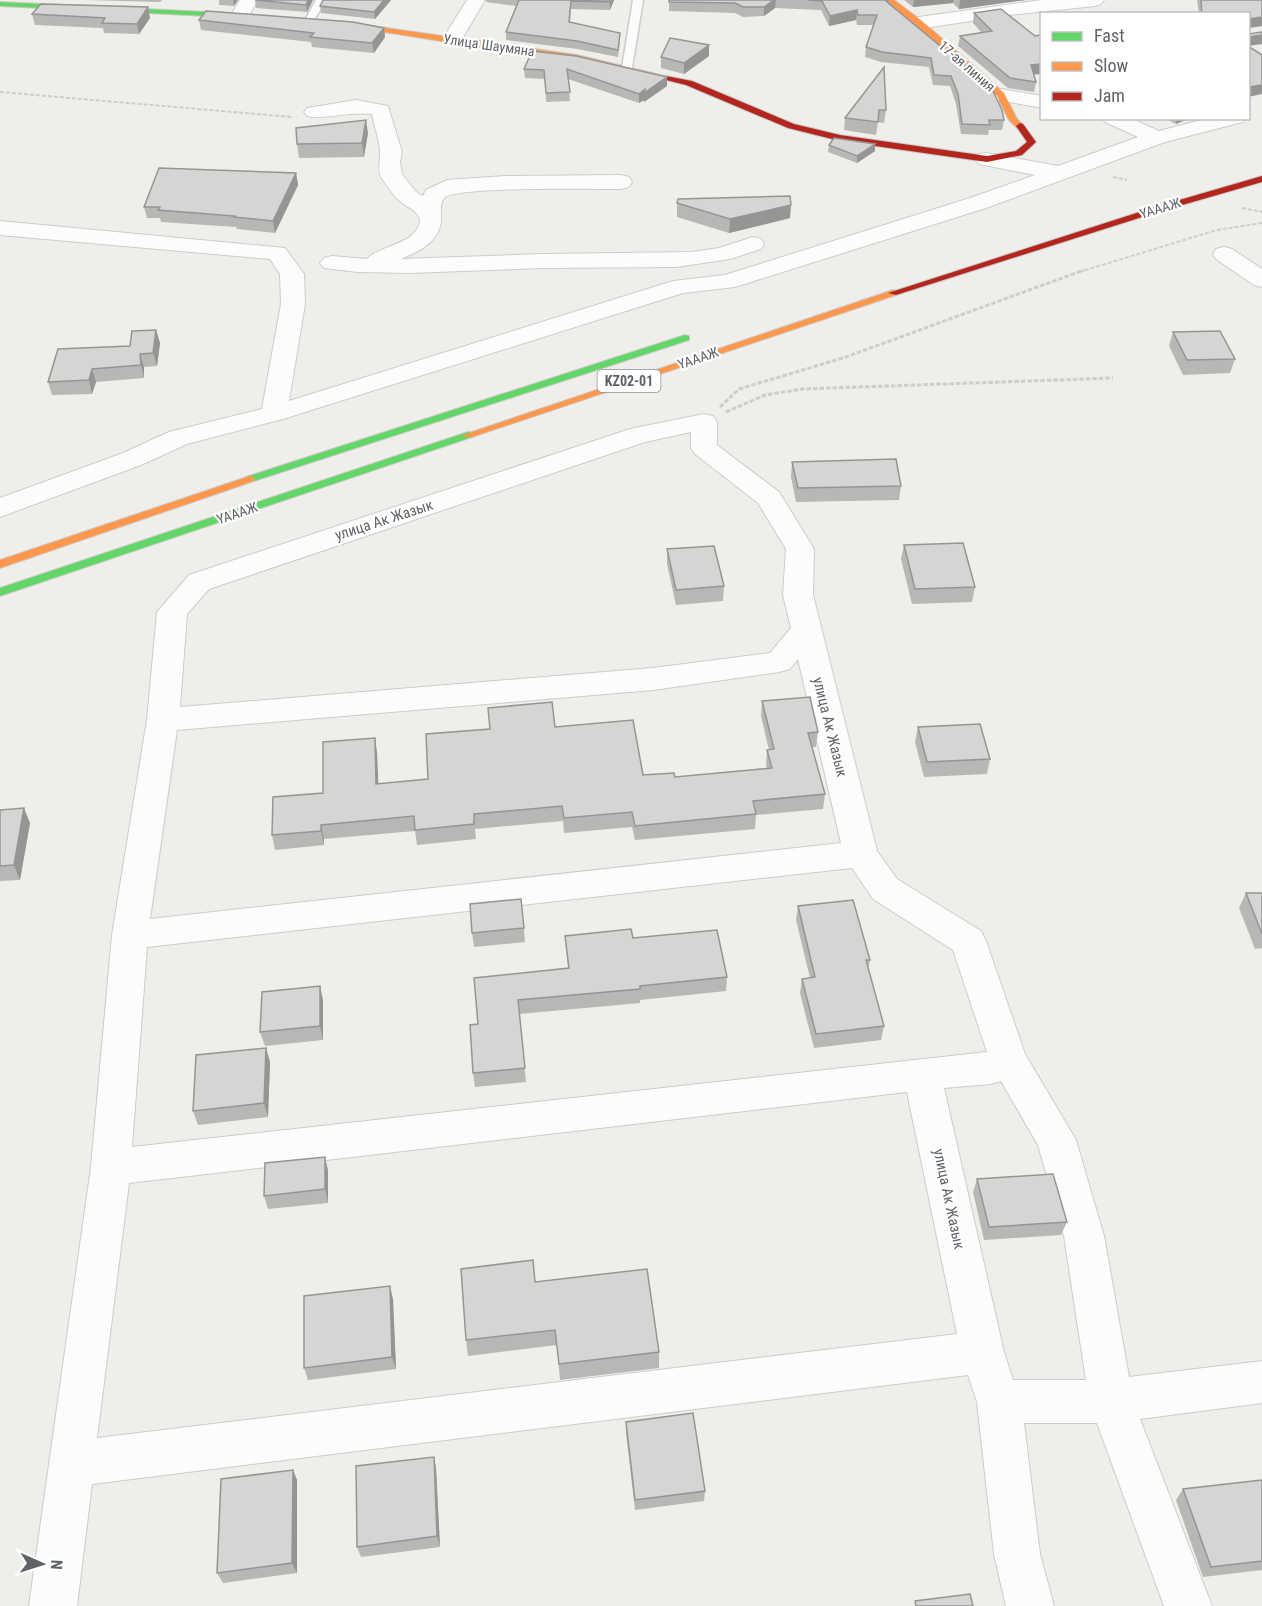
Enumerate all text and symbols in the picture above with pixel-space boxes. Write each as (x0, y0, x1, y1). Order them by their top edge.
legend (1040, 12, 1250, 120)
text: Fast (1094, 25, 1125, 46)
street label: Улица Шаумяна (442, 31, 536, 59)
street label: 17-ая линия (936, 37, 998, 95)
text: Slow (1094, 55, 1129, 76)
text: Jam (1094, 85, 1125, 106)
street label: ҮАААЖ (1138, 194, 1182, 222)
street label: ҮАААЖ (676, 344, 720, 372)
road number: KZ02-01 (598, 370, 660, 392)
street label: улица Ак Жазык (333, 496, 435, 544)
street label: ҮАААЖ (215, 499, 259, 527)
street label: улица Ак Жазык (809, 675, 851, 779)
street label: улица Ак Жазык (930, 1147, 968, 1251)
north arrow (12, 1534, 72, 1594)
text: N (47, 1559, 66, 1570)

